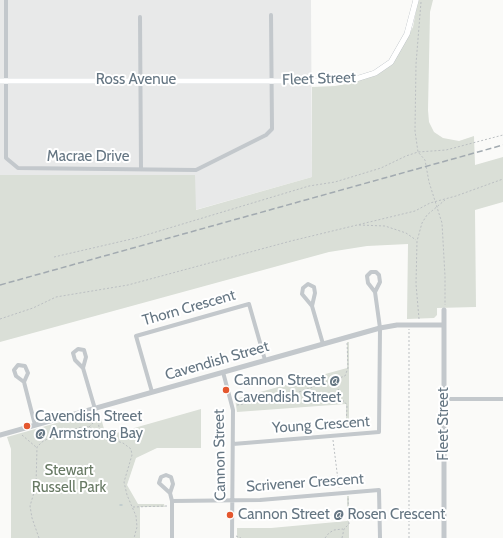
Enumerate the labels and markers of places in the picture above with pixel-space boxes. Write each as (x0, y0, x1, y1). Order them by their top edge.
place label: Cannon Street @ Cavendish Street (234, 372, 341, 407)
marker: Cannon Street @ Cavendish Street (221, 385, 231, 395)
place label: Cavendish Street @ Armstrong Bay (35, 408, 143, 443)
marker: Cavendish Street @ Armstrong Bay (22, 421, 32, 431)
place label: Cannon Street @ Rosen Crescent (238, 506, 445, 524)
marker: Cannon Street @ Rosen Crescent (225, 510, 235, 520)

